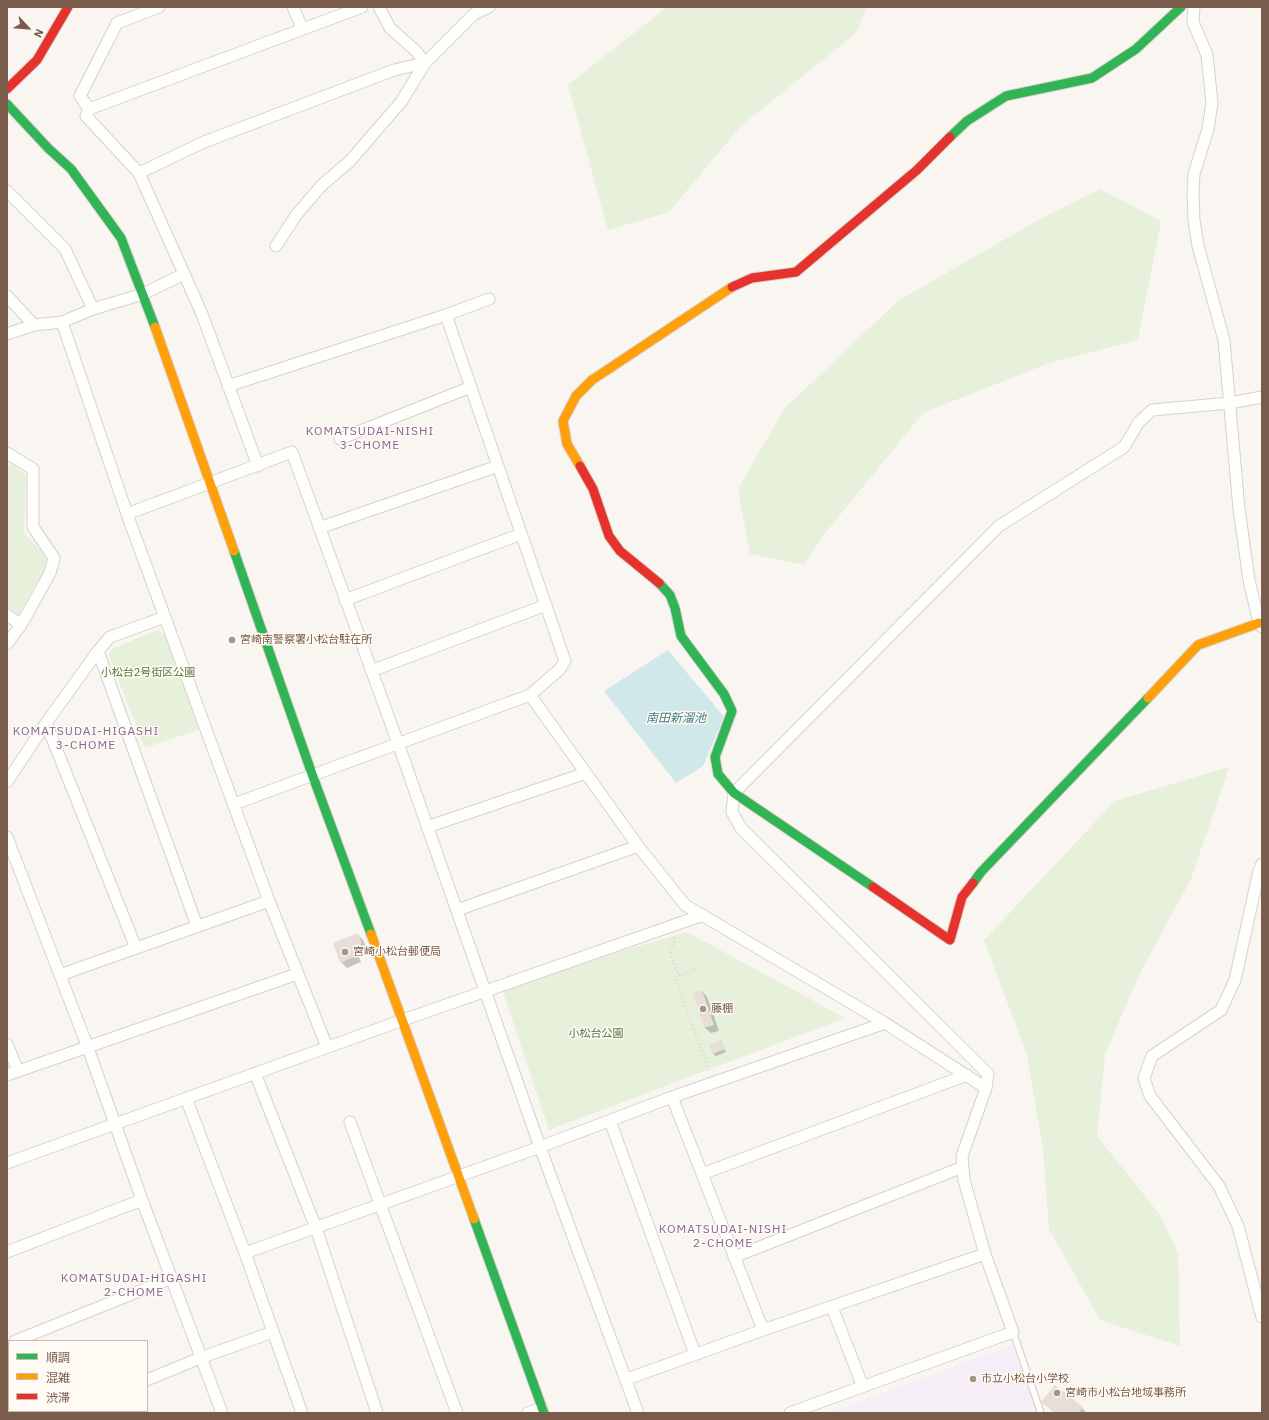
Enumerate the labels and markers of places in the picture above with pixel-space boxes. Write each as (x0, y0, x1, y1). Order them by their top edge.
place label: 宮崎南警察署小松台駐在所 (240, 633, 372, 647)
marker: 宮崎南警察署小松台駐在所 (227, 635, 237, 645)
place label: 宮崎小松台郵便局 (353, 945, 441, 959)
marker: 宮崎小松台郵便局 (340, 947, 350, 957)
place label: 藤棚 (711, 1002, 733, 1016)
marker: 藤棚 (698, 1004, 708, 1014)
place label: 市立小松台小学校 (981, 1372, 1069, 1386)
marker: 市立小松台小学校 (968, 1374, 978, 1384)
place label: 宮崎市小松台地域事務所 (1065, 1386, 1186, 1400)
marker: 宮崎市小松台地域事務所 (1052, 1388, 1062, 1398)

